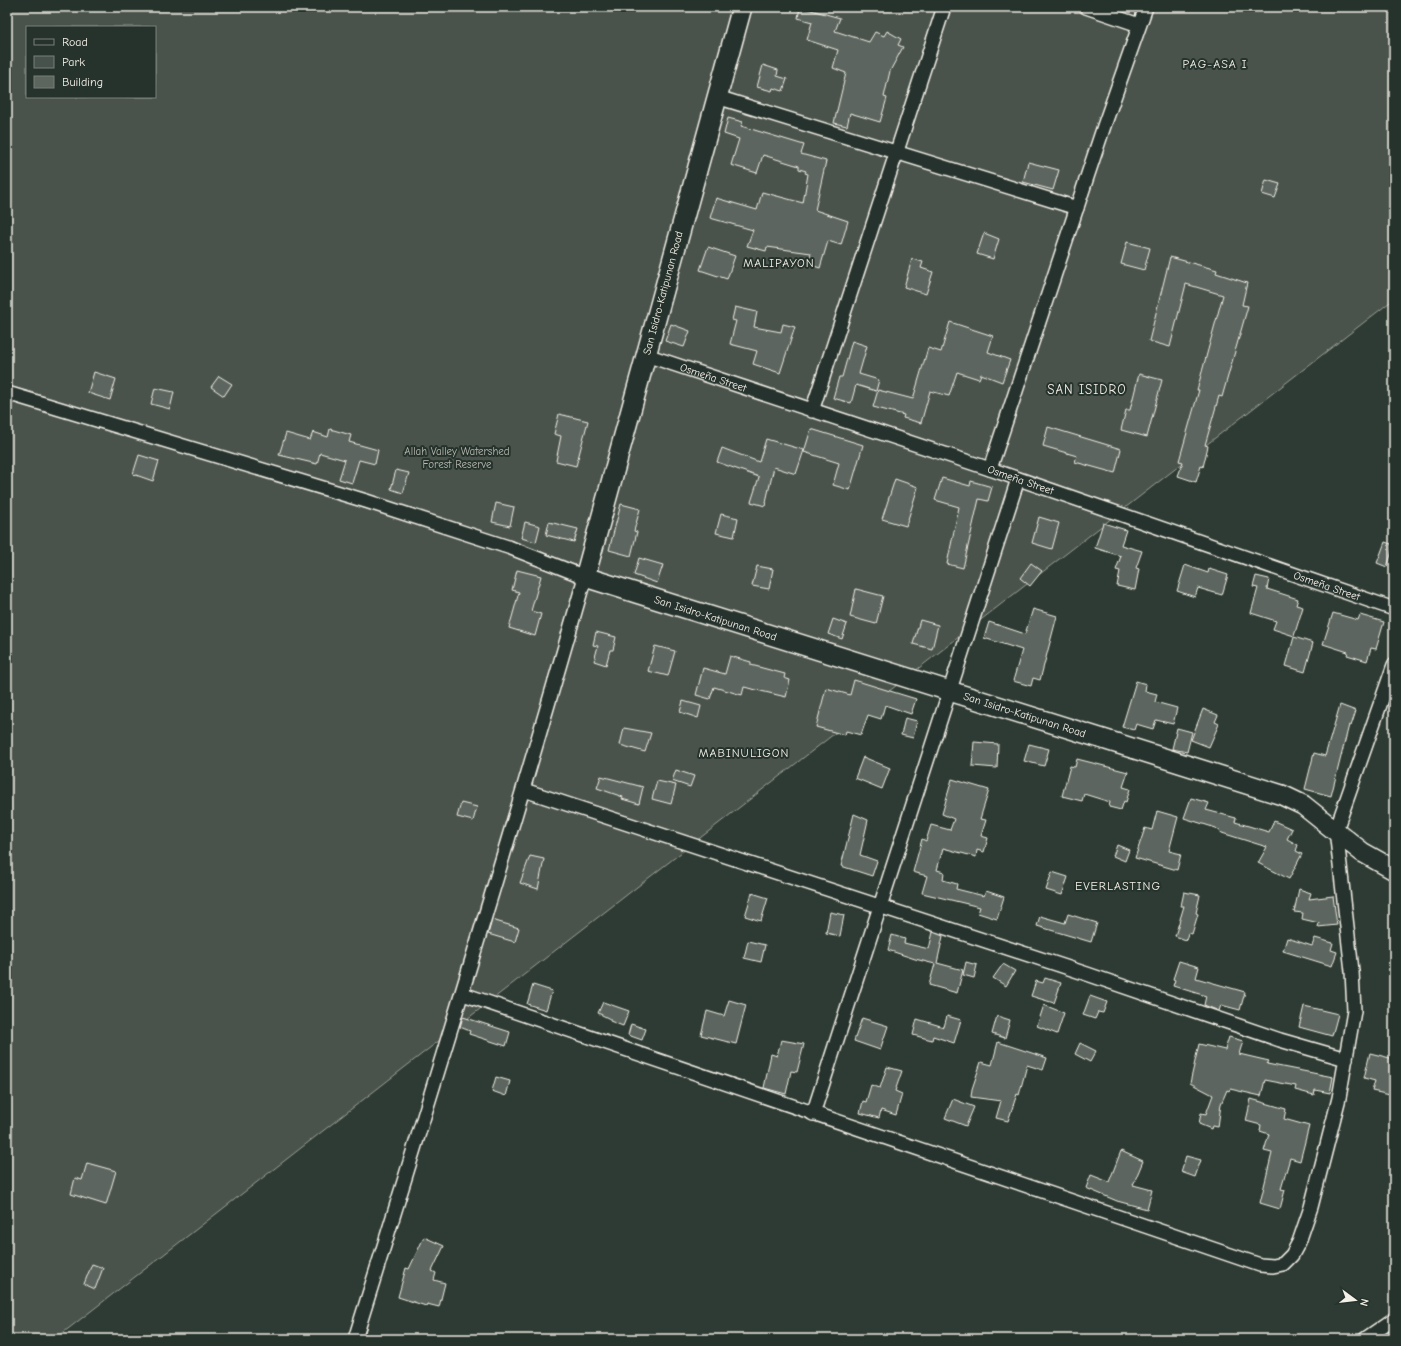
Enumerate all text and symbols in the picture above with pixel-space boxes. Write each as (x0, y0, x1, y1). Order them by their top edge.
legend (26, 26, 156, 98)
text: Road (62, 35, 88, 49)
text: Park (62, 55, 85, 69)
district label: PAG-ASA I (1183, 57, 1247, 71)
text: Building (62, 75, 103, 89)
street label: San Isidro-Katipunan Road (640, 230, 686, 356)
district label: MALIPAYON (743, 256, 815, 270)
street label: Osmeña Street (678, 360, 749, 395)
district label: SAN ISIDRO (1047, 382, 1127, 397)
park label: Allah Valley Watershed Forest Reserve (404, 445, 510, 471)
street label: Osmeña Street (986, 462, 1056, 497)
street label: Osmeña Street (1292, 568, 1363, 604)
street label: San Isidro-Katipunan Road (653, 593, 779, 643)
street label: San Isidro-Katipunan Road (962, 689, 1088, 740)
district label: MABINULIGON (699, 746, 789, 760)
district label: EVERLASTING (1075, 879, 1161, 893)
north arrow (1335, 1280, 1375, 1320)
text: N (1357, 1297, 1371, 1308)

